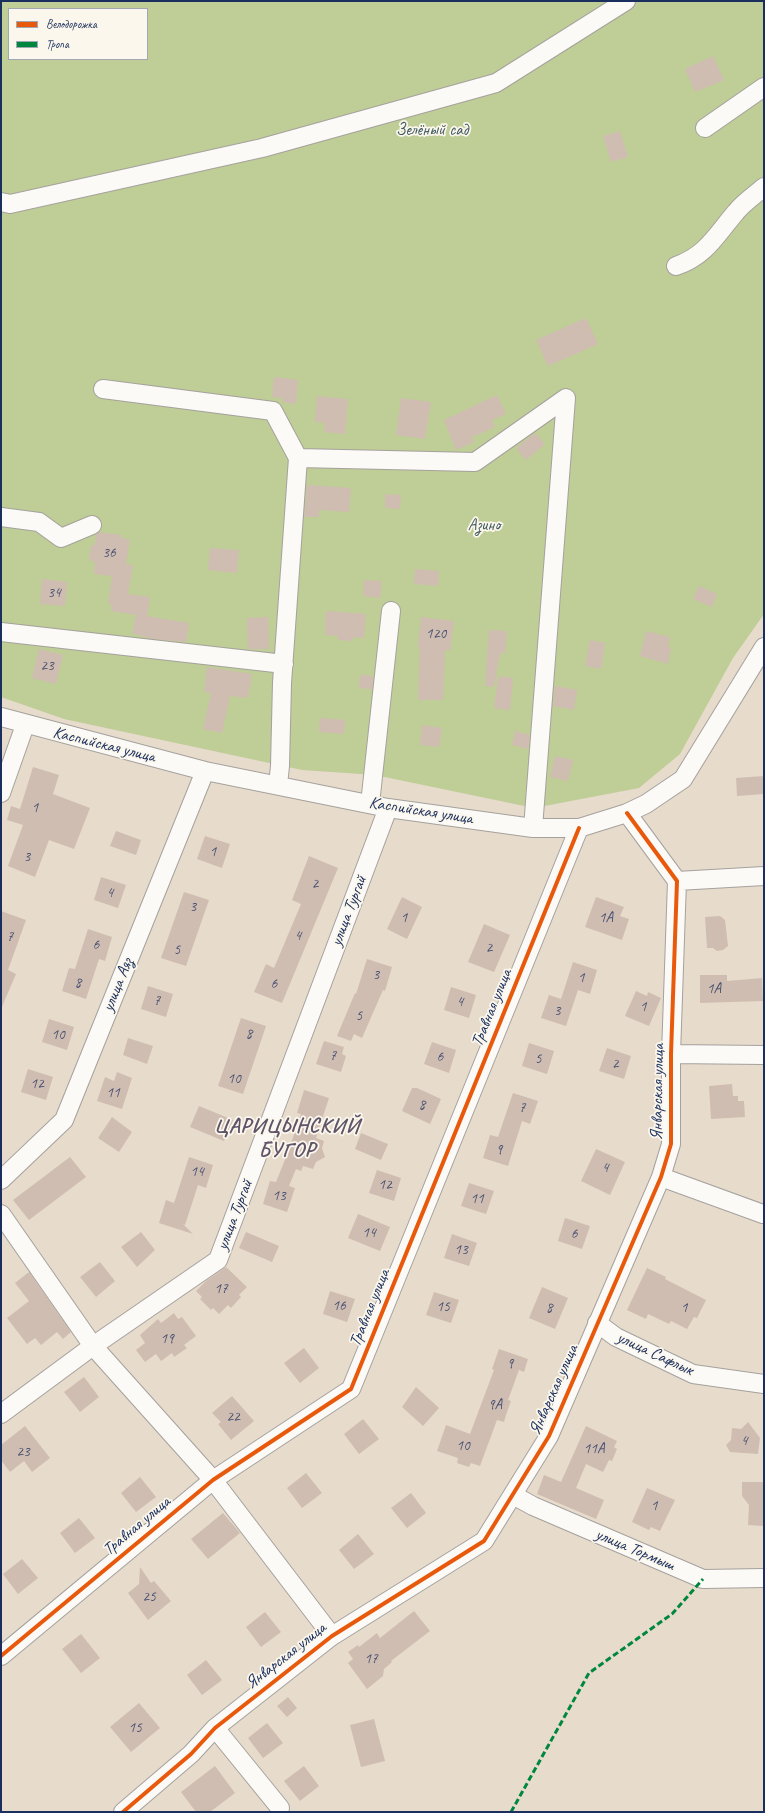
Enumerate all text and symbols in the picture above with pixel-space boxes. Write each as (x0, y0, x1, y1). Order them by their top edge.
legend (8, 8, 148, 60)
text: Велодорожка (46, 16, 97, 32)
text: Тропа (46, 36, 69, 52)
park label: Зелёный сад (396, 121, 468, 141)
park label: Азино (468, 516, 500, 536)
house number: 36 (102, 544, 116, 562)
house number: 34 (47, 584, 61, 602)
house number: 120 (426, 625, 446, 643)
house number: 23 (40, 657, 54, 675)
street label: Каспийская улица (51, 722, 157, 768)
street label: Каспийская улица (368, 793, 474, 829)
house number: 1 (32, 799, 38, 817)
house number: 1 (210, 843, 216, 861)
house number: 3 (24, 848, 30, 866)
street label: улица Тургай (326, 873, 372, 949)
house number: 2 (312, 875, 318, 893)
house number: 4 (107, 884, 113, 902)
house number: 3 (190, 898, 196, 916)
house number: 1 (401, 909, 407, 927)
house number: 1А (599, 909, 613, 927)
house number: 4 (295, 927, 301, 945)
house number: 7 (7, 928, 13, 946)
house number: 6 (93, 936, 99, 954)
house number: 2 (486, 939, 492, 957)
house number: 5 (174, 941, 180, 959)
street label: улица Аяз (98, 955, 138, 1015)
house number: 3 (373, 966, 379, 984)
street label: Травная улица (467, 966, 517, 1050)
house number: 1 (578, 969, 584, 987)
house number: 8 (75, 974, 81, 992)
house number: 6 (271, 975, 277, 993)
house number: 1А (707, 980, 721, 998)
house number: 7 (154, 992, 160, 1010)
house number: 4 (457, 993, 463, 1011)
house number: 1 (640, 998, 646, 1016)
house number: 3 (554, 1002, 560, 1020)
house number: 5 (356, 1007, 362, 1025)
house number: 8 (246, 1025, 252, 1043)
house number: 10 (51, 1026, 65, 1044)
street label: Январская улица (647, 1043, 669, 1141)
house number: 7 (330, 1047, 336, 1065)
house number: 6 (437, 1048, 443, 1066)
house number: 5 (535, 1050, 541, 1068)
house number: 2 (612, 1055, 618, 1073)
house number: 10 (227, 1070, 241, 1088)
house number: 12 (30, 1075, 44, 1093)
house number: 11 (106, 1084, 120, 1102)
house number: 8 (419, 1096, 425, 1114)
house number: 7 (519, 1099, 525, 1117)
district label: ЦАРИЦЫНСКИЙ БУГОР (211, 1113, 363, 1163)
house number: 9 (496, 1141, 502, 1159)
house number: 4 (602, 1159, 608, 1177)
house number: 14 (190, 1163, 204, 1181)
house number: 12 (378, 1176, 392, 1194)
street label: улица Тургай (212, 1177, 258, 1253)
house number: 13 (272, 1187, 286, 1205)
house number: 11 (470, 1190, 484, 1208)
house number: 14 (362, 1224, 376, 1242)
house number: 6 (571, 1225, 577, 1243)
house number: 13 (454, 1241, 468, 1259)
street label: Травная улица (345, 1266, 395, 1350)
house number: 17 (214, 1280, 228, 1298)
house number: 16 (332, 1297, 346, 1315)
house number: 15 (436, 1298, 450, 1316)
house number: 8 (546, 1299, 552, 1317)
house number: 1 (681, 1299, 687, 1317)
street label: улица Сафлык (614, 1327, 696, 1381)
house number: 19 (160, 1330, 174, 1348)
street label: Январская улица (525, 1342, 583, 1438)
house number: 9 (507, 1355, 513, 1373)
house number: 9А (488, 1396, 502, 1414)
house number: 22 (226, 1408, 240, 1426)
house number: 4 (741, 1432, 747, 1450)
house number: 10 (456, 1437, 470, 1455)
house number: 11А (583, 1440, 605, 1458)
house number: 23 (16, 1443, 30, 1461)
street label: Травная улица (99, 1492, 175, 1560)
house number: 1 (651, 1497, 657, 1515)
street label: улица Тормыш (592, 1524, 678, 1576)
house number: 25 (142, 1588, 156, 1606)
street label: Январская улица (242, 1618, 330, 1694)
house number: 17 (364, 1650, 378, 1668)
house number: 15 (128, 1719, 142, 1737)

